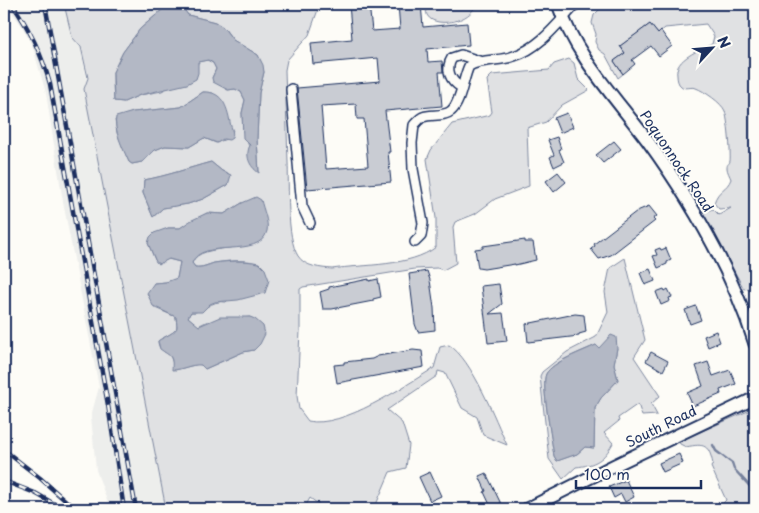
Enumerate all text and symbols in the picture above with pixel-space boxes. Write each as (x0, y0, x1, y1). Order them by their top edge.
north arrow (686, 22, 736, 72)
text: N (712, 32, 736, 52)
street label: Poquonnock Road (635, 106, 719, 216)
street label: South Road (622, 400, 700, 452)
scale bar (576, 458, 702, 490)
text: 100 m (584, 462, 630, 485)

